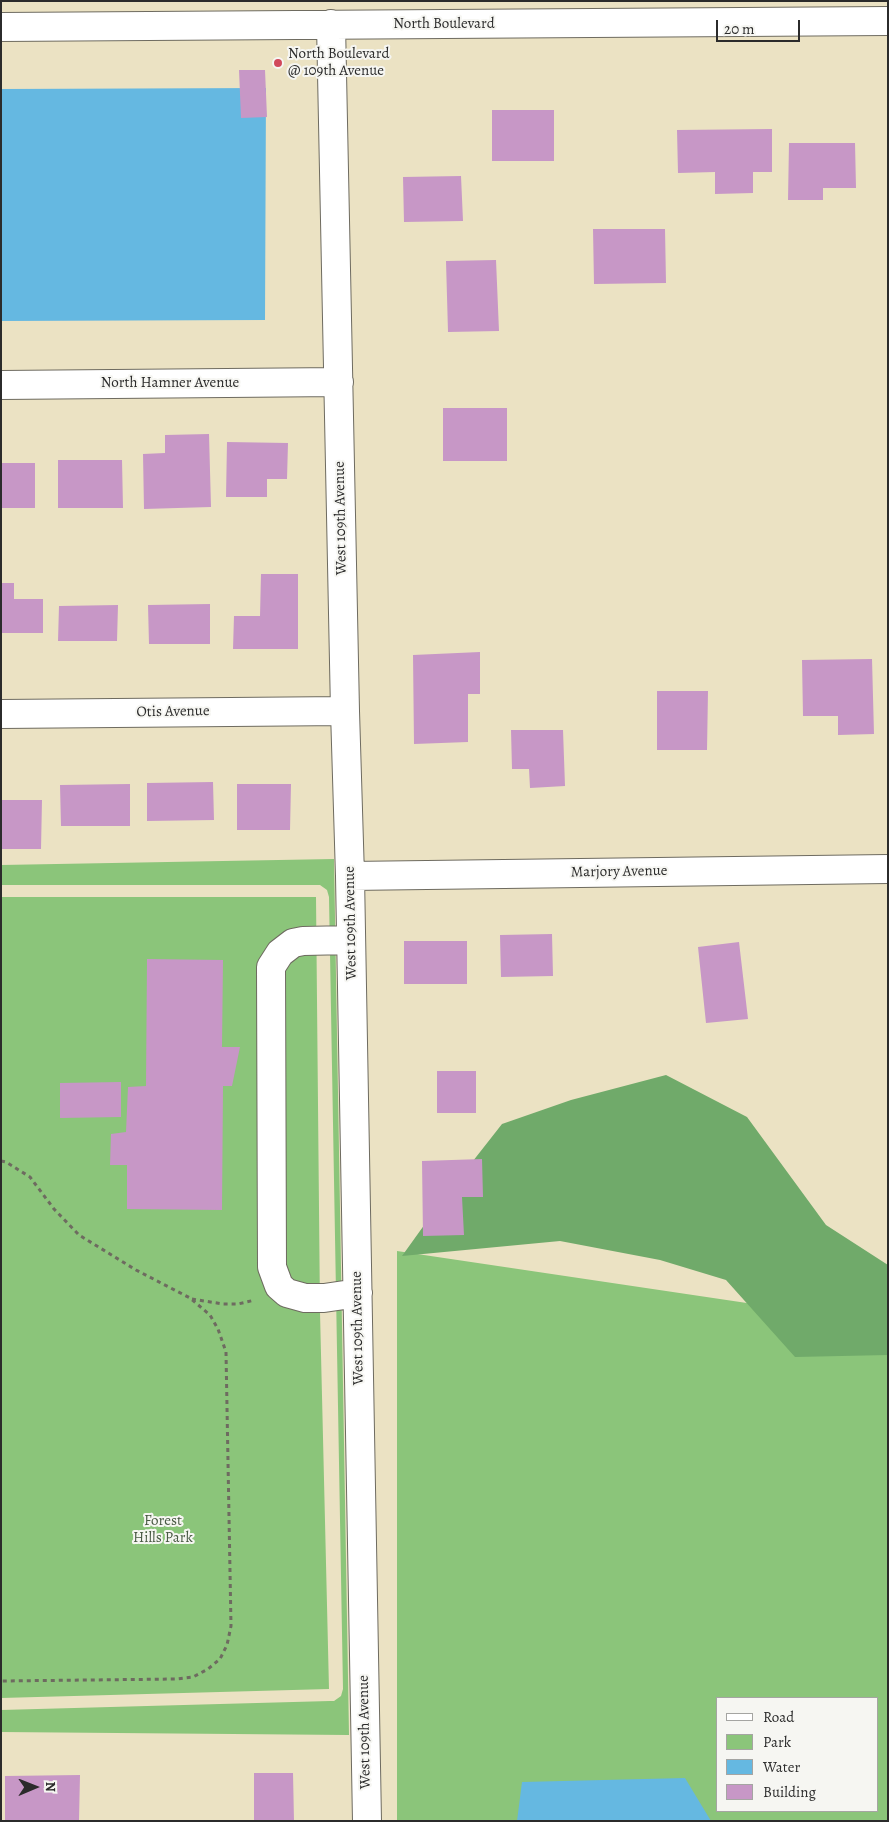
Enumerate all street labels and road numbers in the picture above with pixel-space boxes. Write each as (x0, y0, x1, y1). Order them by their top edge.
street label: North Boulevard (393, 15, 495, 33)
street label: North Hamner Avenue (101, 374, 239, 392)
street label: West 109th Avenue (331, 461, 351, 575)
street label: Otis Avenue (136, 702, 210, 722)
street label: Marjory Avenue (570, 862, 668, 882)
street label: West 109th Avenue (341, 866, 361, 980)
street label: West 109th Avenue (348, 1271, 368, 1385)
street label: West 109th Avenue (355, 1675, 375, 1789)

